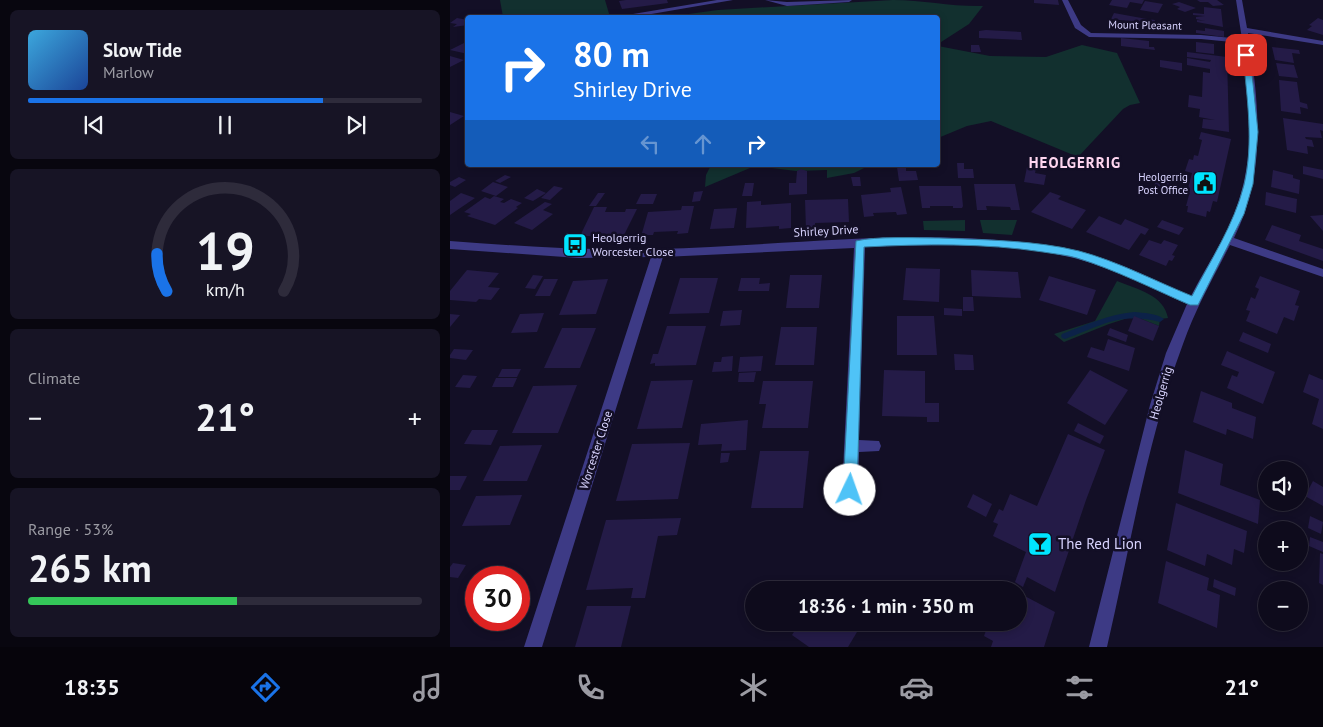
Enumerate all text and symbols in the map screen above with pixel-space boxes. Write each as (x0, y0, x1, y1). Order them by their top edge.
street label: Mount Pleasant (1108, 17, 1182, 33)
text: 80 m (573, 31, 650, 77)
pin (1225, 34, 1267, 76)
icon: right (490, 35, 555, 100)
text: Slow Tide (103, 38, 182, 62)
icon: arrive (1232, 41, 1260, 69)
text: Marlow (103, 62, 154, 82)
text: Shirley Drive (573, 75, 692, 103)
icon: previous (80, 111, 108, 139)
icon: pause (211, 111, 239, 139)
icon: next (342, 111, 370, 139)
icon: left (636, 130, 664, 158)
icon: ahead (689, 130, 717, 158)
icon: right (742, 130, 770, 158)
district label: HEOLGERRIG (1029, 153, 1121, 172)
place label: Heolgerrig Post Office (1138, 170, 1188, 197)
public building icon: Heolgerrig Post Office (1192, 170, 1218, 196)
text: 19 (196, 217, 254, 284)
street label: Shirley Drive (793, 221, 859, 240)
place label: Heolgerrig Worcester Close (592, 230, 673, 259)
bus stop icon: Heolgerrig Worcester Close (562, 232, 588, 258)
text: km/h (205, 278, 245, 301)
street label: Heolgerrig (1146, 365, 1175, 421)
text: Climate (28, 368, 80, 388)
text: 21° (195, 392, 255, 441)
text: − (28, 399, 42, 436)
text: + (408, 399, 422, 436)
street label: Worcester Close (576, 409, 615, 491)
map controls (1258, 461, 1308, 631)
button: sound (1258, 461, 1308, 511)
position arrow (823, 463, 875, 515)
text: Range · 53% (28, 519, 113, 539)
button: + (1258, 521, 1308, 571)
bar icon: The Red Lion (1027, 531, 1053, 557)
place label: The Red Lion (1058, 534, 1142, 553)
text: 265 km (28, 543, 152, 592)
speed limit sign: 30 (465, 566, 530, 631)
button: − (1258, 581, 1308, 631)
text: 18:36 · 1 min · 350 m (798, 594, 974, 618)
icon: directions (248, 670, 283, 705)
icon: music (410, 670, 445, 705)
icon: phone (573, 670, 608, 705)
icon: climate (736, 670, 771, 705)
icon: car (899, 670, 934, 705)
icon: filters (1062, 670, 1097, 705)
text: 18:35 (64, 673, 120, 701)
text: 21° (1224, 673, 1259, 701)

